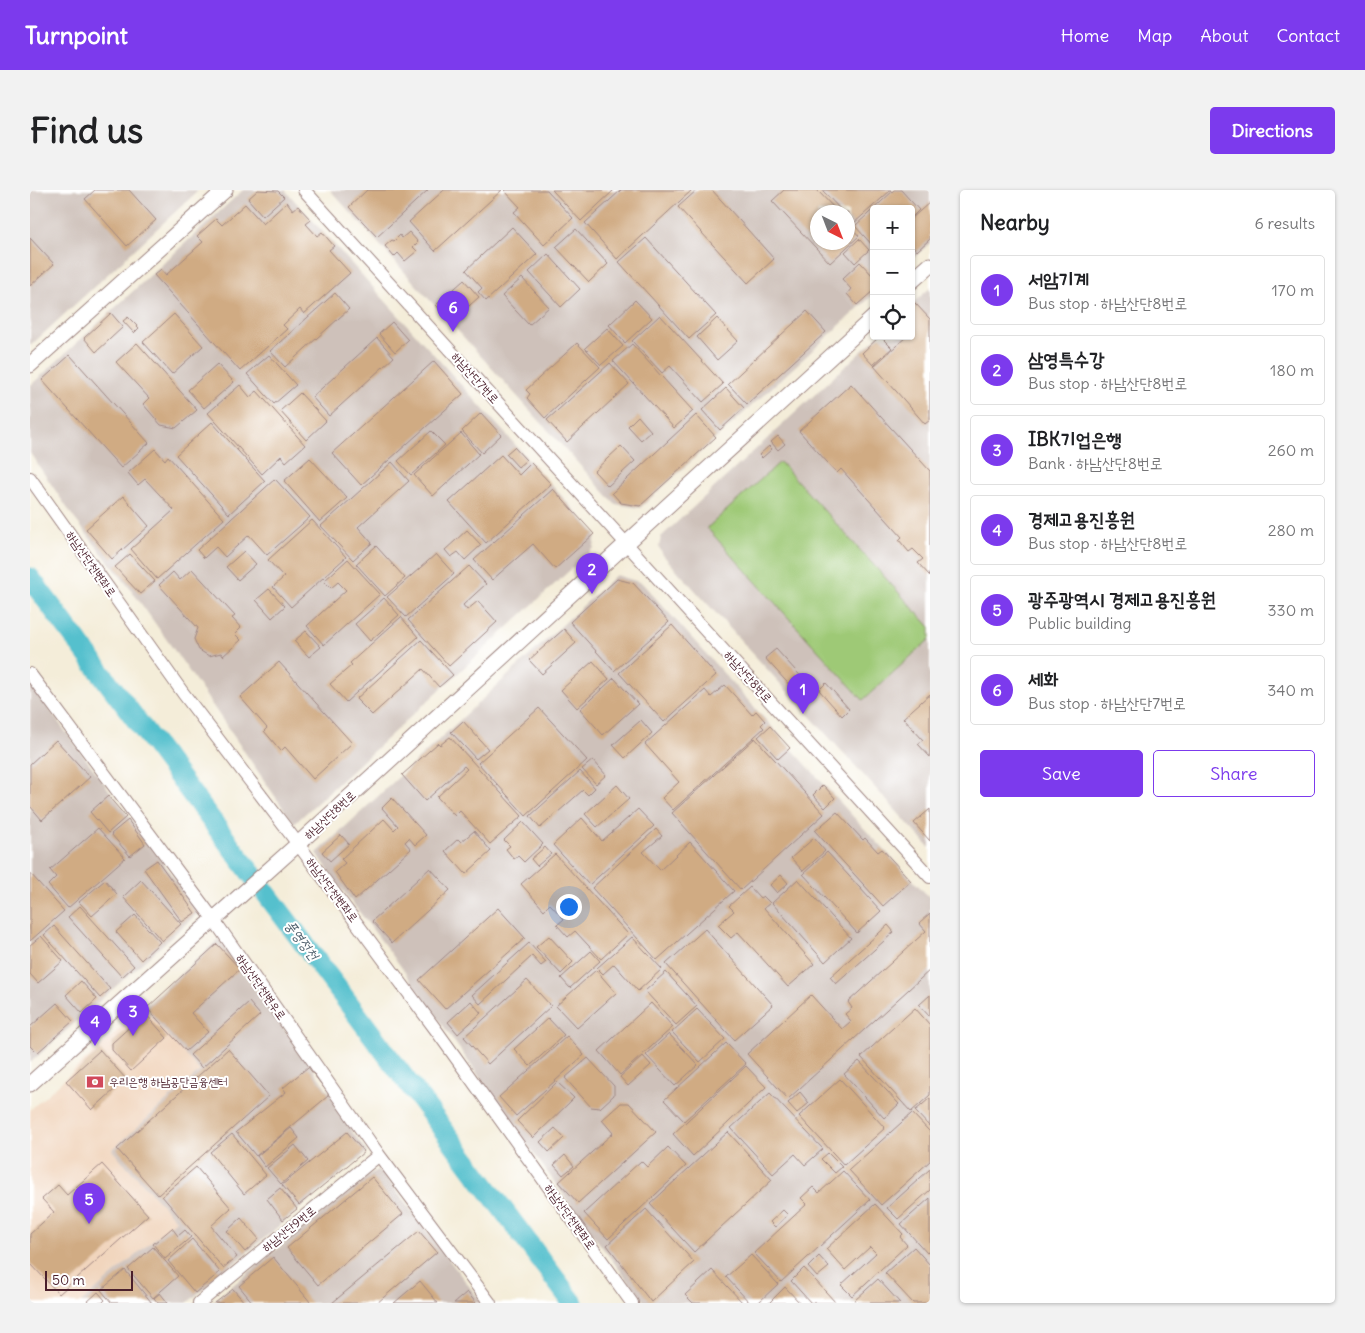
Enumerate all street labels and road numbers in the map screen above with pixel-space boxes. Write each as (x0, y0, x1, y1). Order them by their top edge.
street label: 하남산단7번로 (448, 349, 502, 406)
street label: 하남산단천변좌로 (63, 528, 120, 600)
street label: 하남산단8번로 (721, 648, 776, 706)
street label: 하남산단8번로 (301, 787, 358, 842)
street label: 하남산단천변좌로 (303, 854, 362, 925)
street label: 하남산단천변우로 (233, 951, 290, 1023)
street label: 하남산단천변좌로 (542, 1181, 599, 1252)
street label: 하남산단9번로 (259, 1202, 319, 1255)

